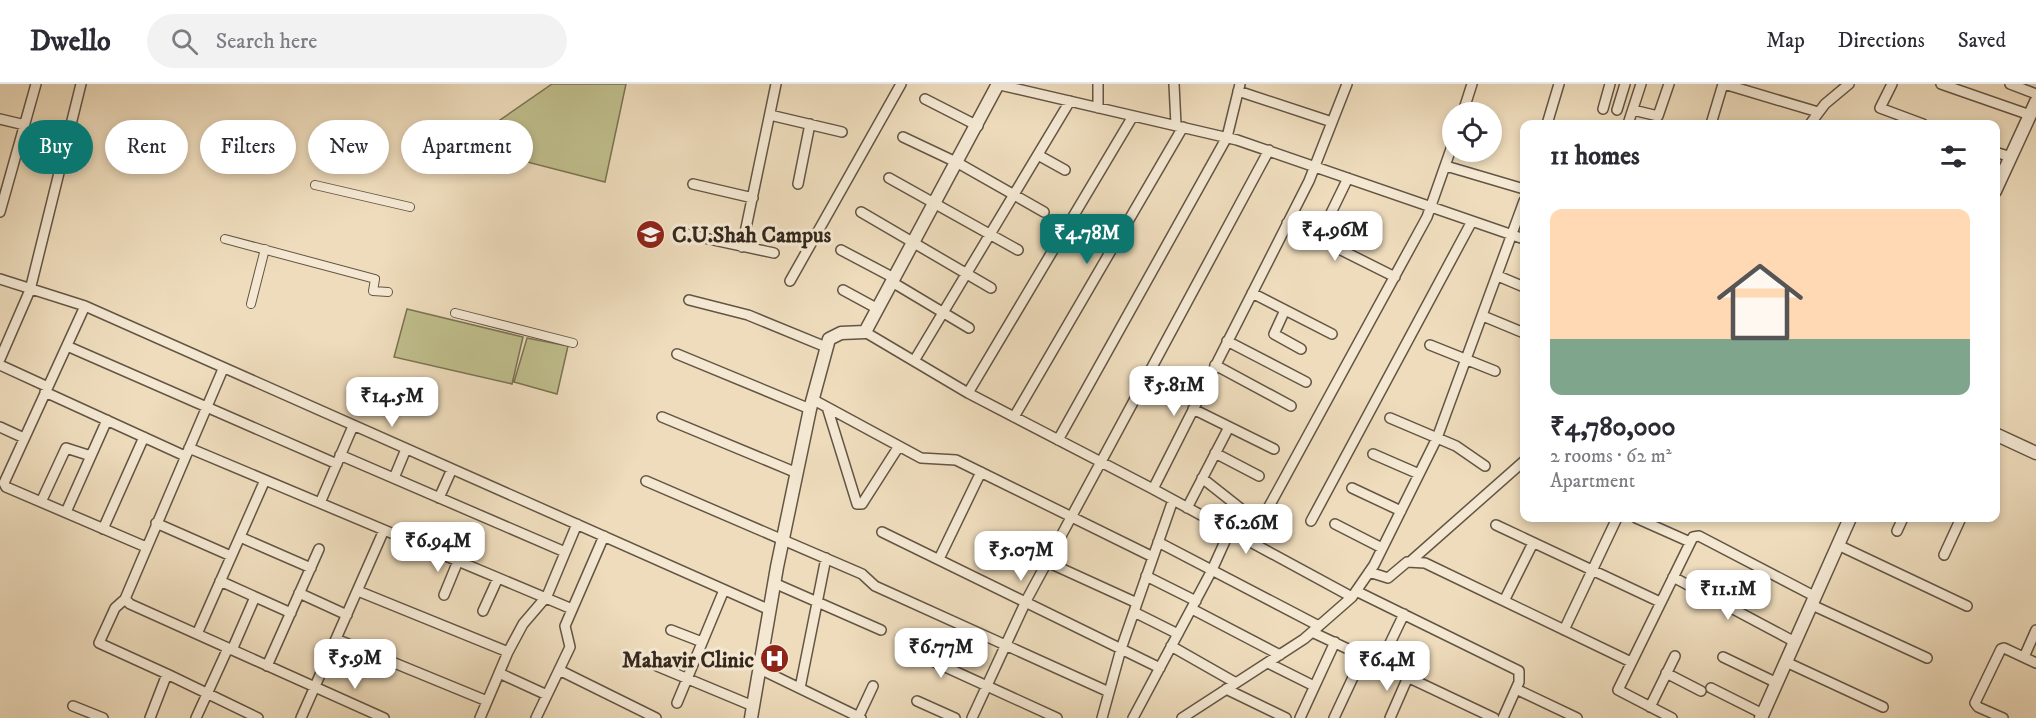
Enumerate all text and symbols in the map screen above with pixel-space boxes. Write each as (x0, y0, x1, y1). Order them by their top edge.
search box (147, 14, 567, 68)
text: Dwello (30, 24, 111, 59)
icon: search (168, 25, 201, 58)
text: Search here (216, 28, 317, 55)
text: Map (1766, 28, 1805, 54)
text: Directions (1838, 28, 1925, 54)
text: Saved (1958, 28, 2006, 54)
map controls (1442, 102, 1502, 162)
button: locate (1442, 102, 1502, 162)
chip: Buy (18, 120, 93, 174)
chip: Rent (105, 120, 188, 174)
chip: Filters (200, 120, 296, 174)
chip: New (308, 120, 389, 174)
chip: Apartment (401, 120, 533, 174)
text: 11 homes (1550, 140, 1640, 173)
icon: filters (1937, 140, 1970, 173)
pin: ₹4.96M (1286, 211, 1384, 262)
pin: ₹4.78M (1038, 214, 1136, 265)
school or university icon: C.U.Shah Campus (635, 218, 667, 250)
text: ₹4.96M (1302, 218, 1368, 243)
text: ₹4.78M (1054, 221, 1120, 246)
place label: C.U.Shah Campus (672, 222, 832, 249)
icon: home (1706, 248, 1814, 356)
pin: ₹5.81M (1125, 366, 1223, 417)
text: ₹5.81M (1143, 373, 1205, 398)
pin: ₹14.5M (343, 377, 441, 428)
text: ₹14.5M (360, 384, 424, 409)
text: ₹4,780,000 (1550, 411, 1676, 444)
text: 2 rooms · 62 m² (1550, 444, 1672, 469)
text: Apartment (1550, 469, 1635, 494)
pin: ₹6.26M (1197, 504, 1295, 555)
text: ₹6.26M (1213, 511, 1279, 536)
pin: ₹6.94M (389, 522, 487, 573)
text: ₹6.94M (405, 529, 471, 554)
pin: ₹5.07M (972, 531, 1070, 582)
text: ₹5.07M (988, 538, 1054, 563)
pin: ₹11.1M (1679, 570, 1777, 621)
text: ₹11.1M (1700, 577, 1756, 602)
pin: ₹6.77M (892, 628, 990, 679)
text: ₹6.77M (909, 635, 973, 660)
pin: ₹5.9M (313, 639, 397, 690)
pin: ₹6.4M (1345, 641, 1429, 692)
hospital icon: Mahavir Clinic (759, 643, 791, 675)
text: ₹5.9M (328, 646, 382, 671)
place label: Mahavir Clinic (622, 647, 755, 674)
text: ₹6.4M (1359, 648, 1415, 673)

